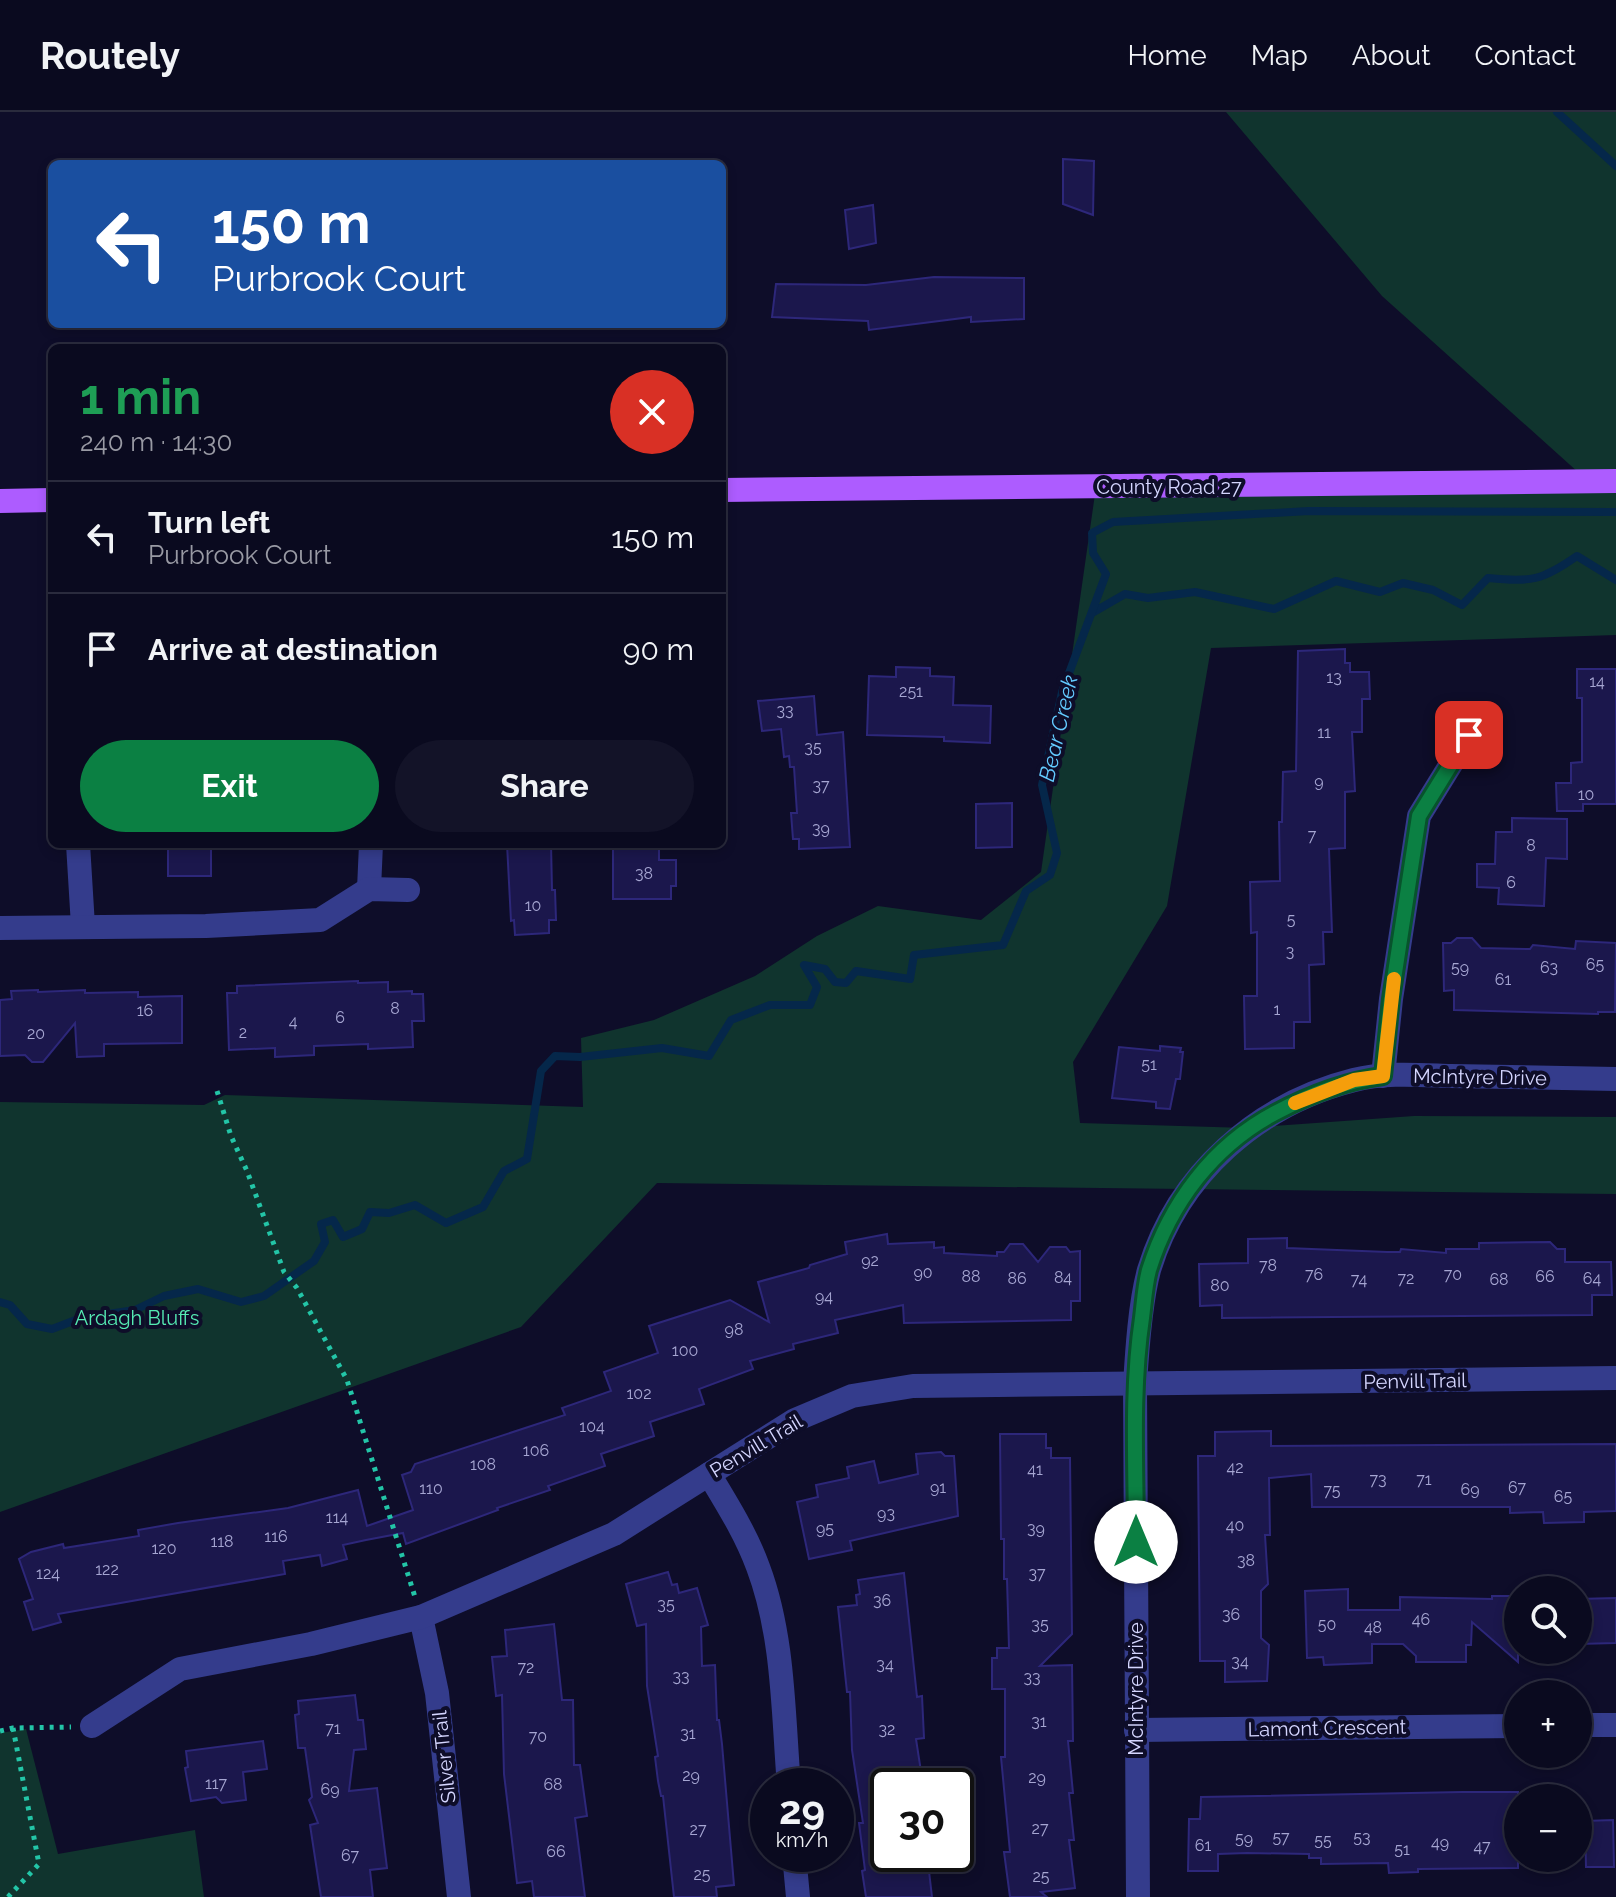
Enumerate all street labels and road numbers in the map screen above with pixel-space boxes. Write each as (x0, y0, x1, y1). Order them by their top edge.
street label: County Road 27 (1096, 475, 1242, 499)
street label: McIntyre Drive (1413, 1064, 1547, 1090)
street label: Penvill Trail (1363, 1368, 1467, 1394)
street label: Penvill Trail (706, 1409, 807, 1483)
street label: McIntyre Drive (1124, 1622, 1148, 1756)
street label: Silver Trail (427, 1709, 461, 1804)
street label: Lamont Crescent (1247, 1715, 1407, 1741)

